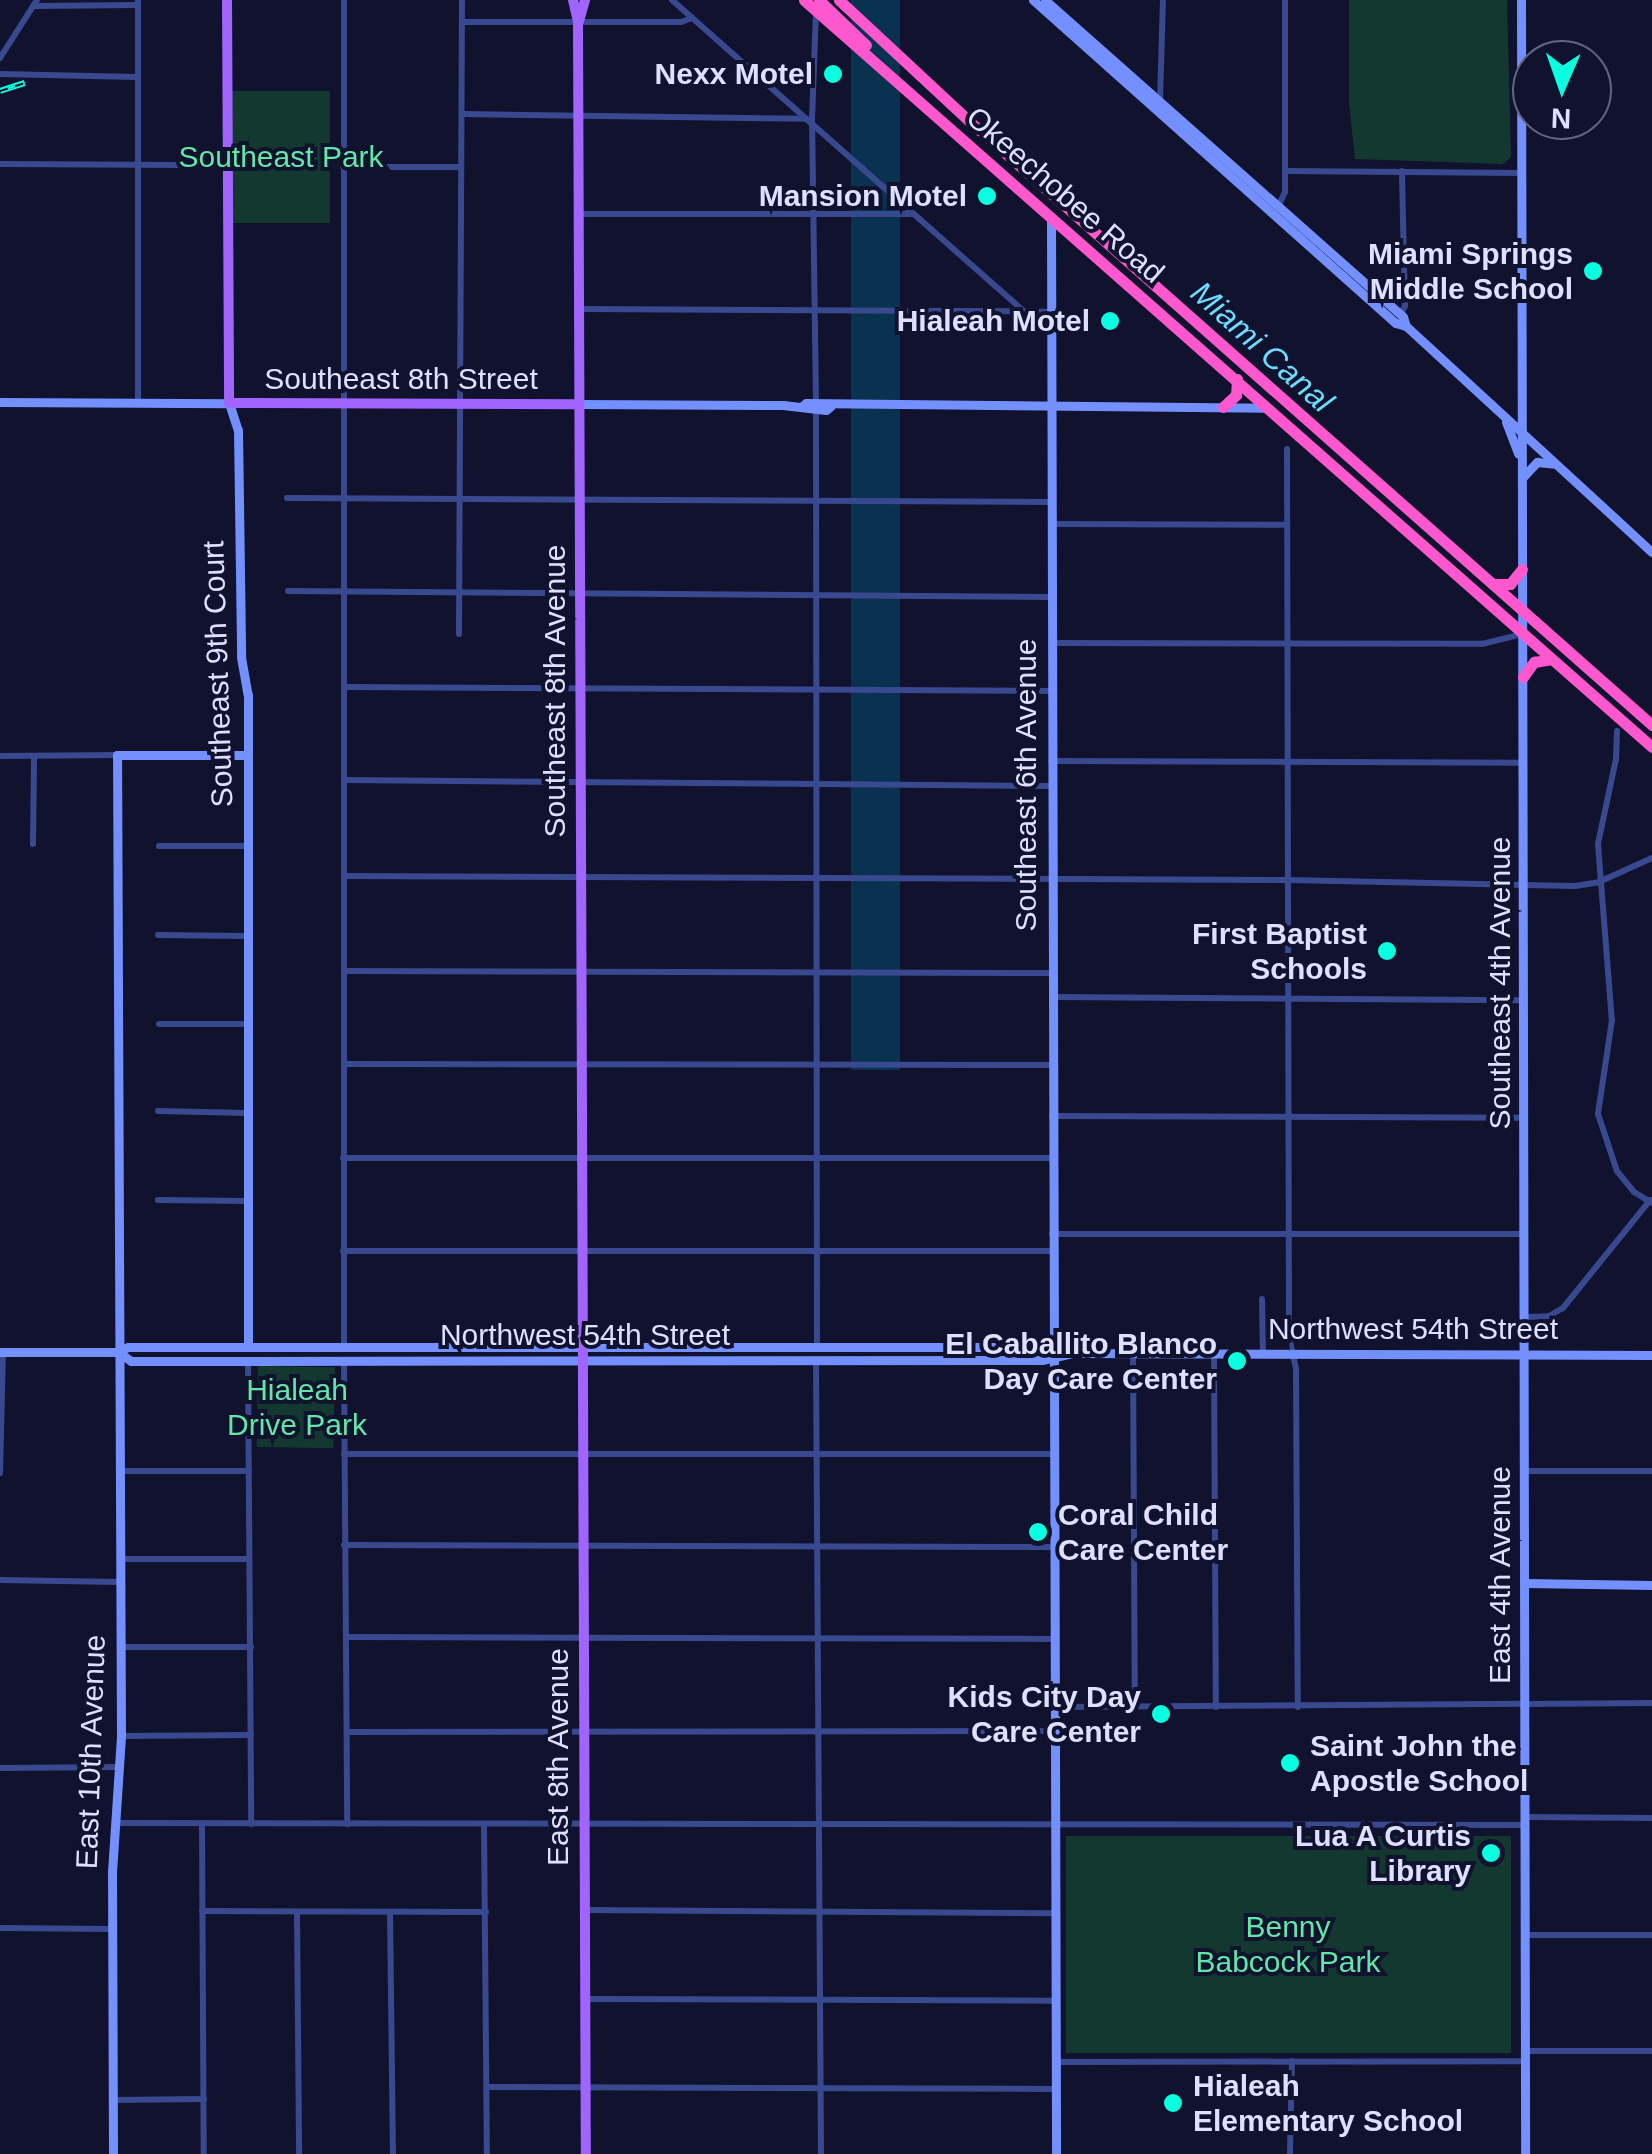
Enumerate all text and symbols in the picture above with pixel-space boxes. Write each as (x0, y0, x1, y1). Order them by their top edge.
north arrow (1512, 40, 1612, 140)
place label: Nexx Motel (655, 56, 813, 92)
marker: Nexx Motel (822, 63, 844, 85)
street label: Okeechobee Road (959, 99, 1171, 291)
text: N (1550, 103, 1572, 134)
park label: Southeast Park (178, 139, 384, 175)
place label: Mansion Motel (759, 178, 967, 214)
marker: Mansion Motel (976, 185, 998, 207)
place label: Miami Springs Middle School (1368, 236, 1573, 306)
marker: Miami Springs Middle School (1582, 260, 1604, 282)
water label: Miami Canal (1183, 273, 1341, 421)
place label: Hialeah Motel (897, 303, 1090, 339)
marker: Hialeah Motel (1099, 310, 1121, 332)
street label: Southeast 8th Street (264, 361, 538, 397)
street label: Southeast 9th Court (195, 540, 241, 808)
street label: Southeast 8th Avenue (537, 544, 573, 838)
street label: Southeast 6th Avenue (1008, 638, 1044, 932)
street label: Southeast 4th Avenue (1482, 836, 1518, 1130)
place label: First Baptist Schools (1192, 916, 1367, 986)
marker: First Baptist Schools (1376, 940, 1398, 962)
street label: Northwest 54th Street (1268, 1311, 1558, 1347)
street label: Northwest 54th Street (440, 1317, 730, 1353)
place label: El Caballito Blanco Day Care Center (945, 1326, 1217, 1396)
marker: El Caballito Blanco Day Care Center (1226, 1350, 1248, 1372)
park label: Hialeah Drive Park (227, 1372, 367, 1442)
street label: East 4th Avenue (1482, 1465, 1518, 1685)
place label: Coral Child Care Center (1058, 1497, 1228, 1568)
marker: Coral Child Care Center (1027, 1521, 1049, 1543)
street label: East 10th Avenue (69, 1633, 113, 1871)
street label: East 8th Avenue (540, 1647, 576, 1867)
place label: Kids City Day Care Center (948, 1679, 1141, 1750)
marker: Kids City Day Care Center (1150, 1703, 1172, 1725)
place label: Saint John the Apostle School (1310, 1728, 1528, 1798)
marker: Saint John the Apostle School (1279, 1752, 1301, 1774)
place label: Lua A Curtis Library (1293, 1818, 1471, 1888)
marker: Lua A Curtis Library (1480, 1842, 1502, 1864)
park label: Benny Babcock Park (1195, 1909, 1381, 1980)
place label: Hialeah Elementary School (1193, 2068, 1463, 2138)
marker: Hialeah Elementary School (1162, 2092, 1184, 2114)

